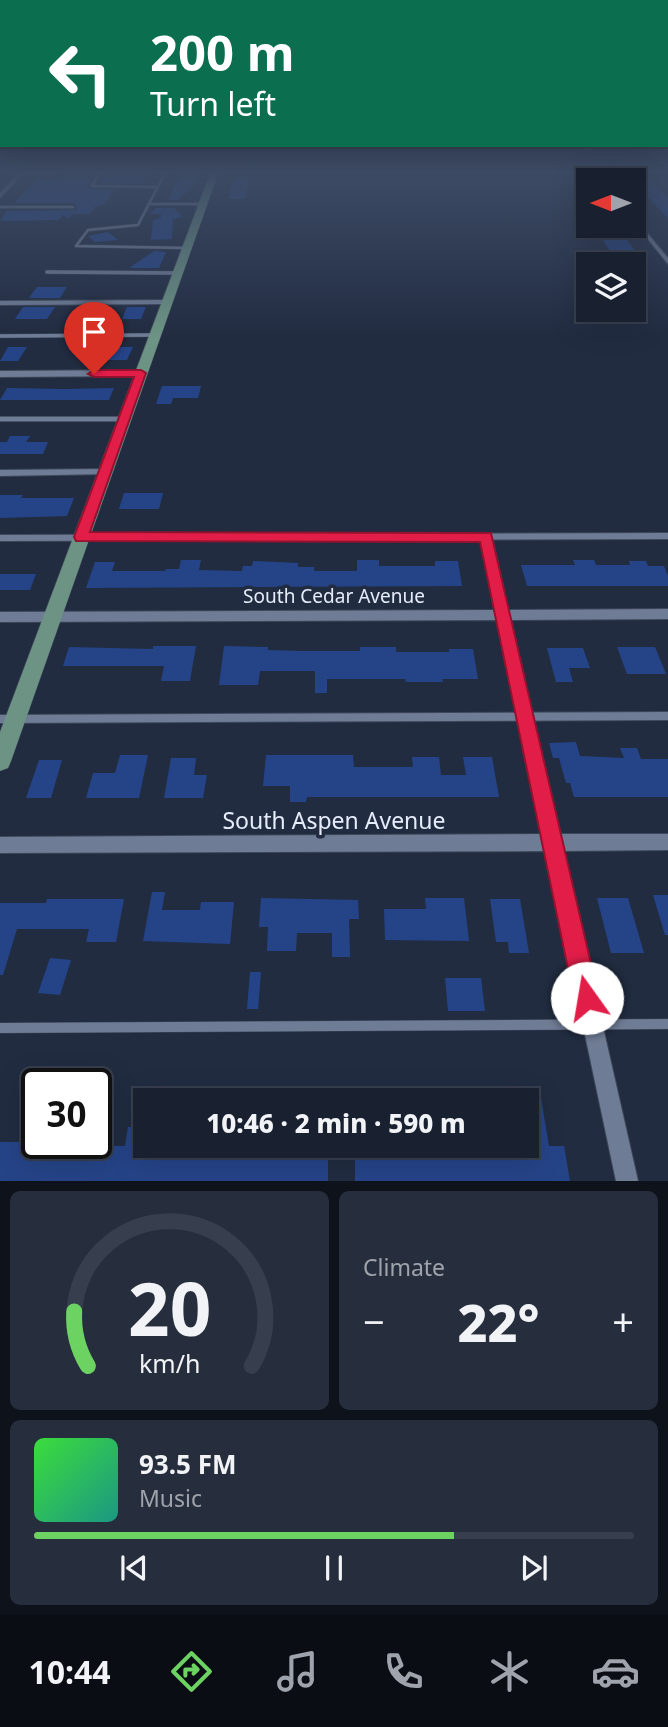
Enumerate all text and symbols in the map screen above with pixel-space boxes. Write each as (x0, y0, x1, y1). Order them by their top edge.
text: 200 m (150, 19, 295, 85)
icon: left (35, 28, 126, 119)
text: Turn left (150, 82, 276, 125)
north arrow (576, 168, 646, 238)
map controls (576, 168, 646, 322)
button: layers (576, 252, 646, 322)
pin (64, 302, 124, 374)
icon: arrive (75, 313, 113, 351)
street label: South Cedar Avenue (243, 583, 425, 609)
street label: South Aspen Avenue (222, 804, 446, 836)
position arrow (550, 961, 624, 1035)
speed limit sign: 30 (21, 1068, 112, 1159)
text: 10:46 · 2 min · 590 m (206, 1105, 466, 1141)
text: Climate (363, 1251, 445, 1283)
text: 20 (128, 1259, 211, 1358)
text: 22° (457, 1286, 540, 1357)
text: − (363, 1295, 385, 1347)
text: + (612, 1295, 634, 1347)
text: km/h (139, 1346, 200, 1380)
text: 93.5 FM (139, 1446, 236, 1482)
text: Music (139, 1482, 202, 1514)
icon: previous (115, 1549, 153, 1587)
icon: pause (315, 1549, 353, 1587)
icon: next (515, 1549, 553, 1587)
icon: directions (167, 1647, 216, 1696)
icon: music (273, 1647, 322, 1696)
icon: phone (379, 1647, 428, 1696)
icon: climate (485, 1647, 534, 1696)
icon: car (591, 1647, 640, 1696)
text: 10:44 (28, 1650, 111, 1693)

